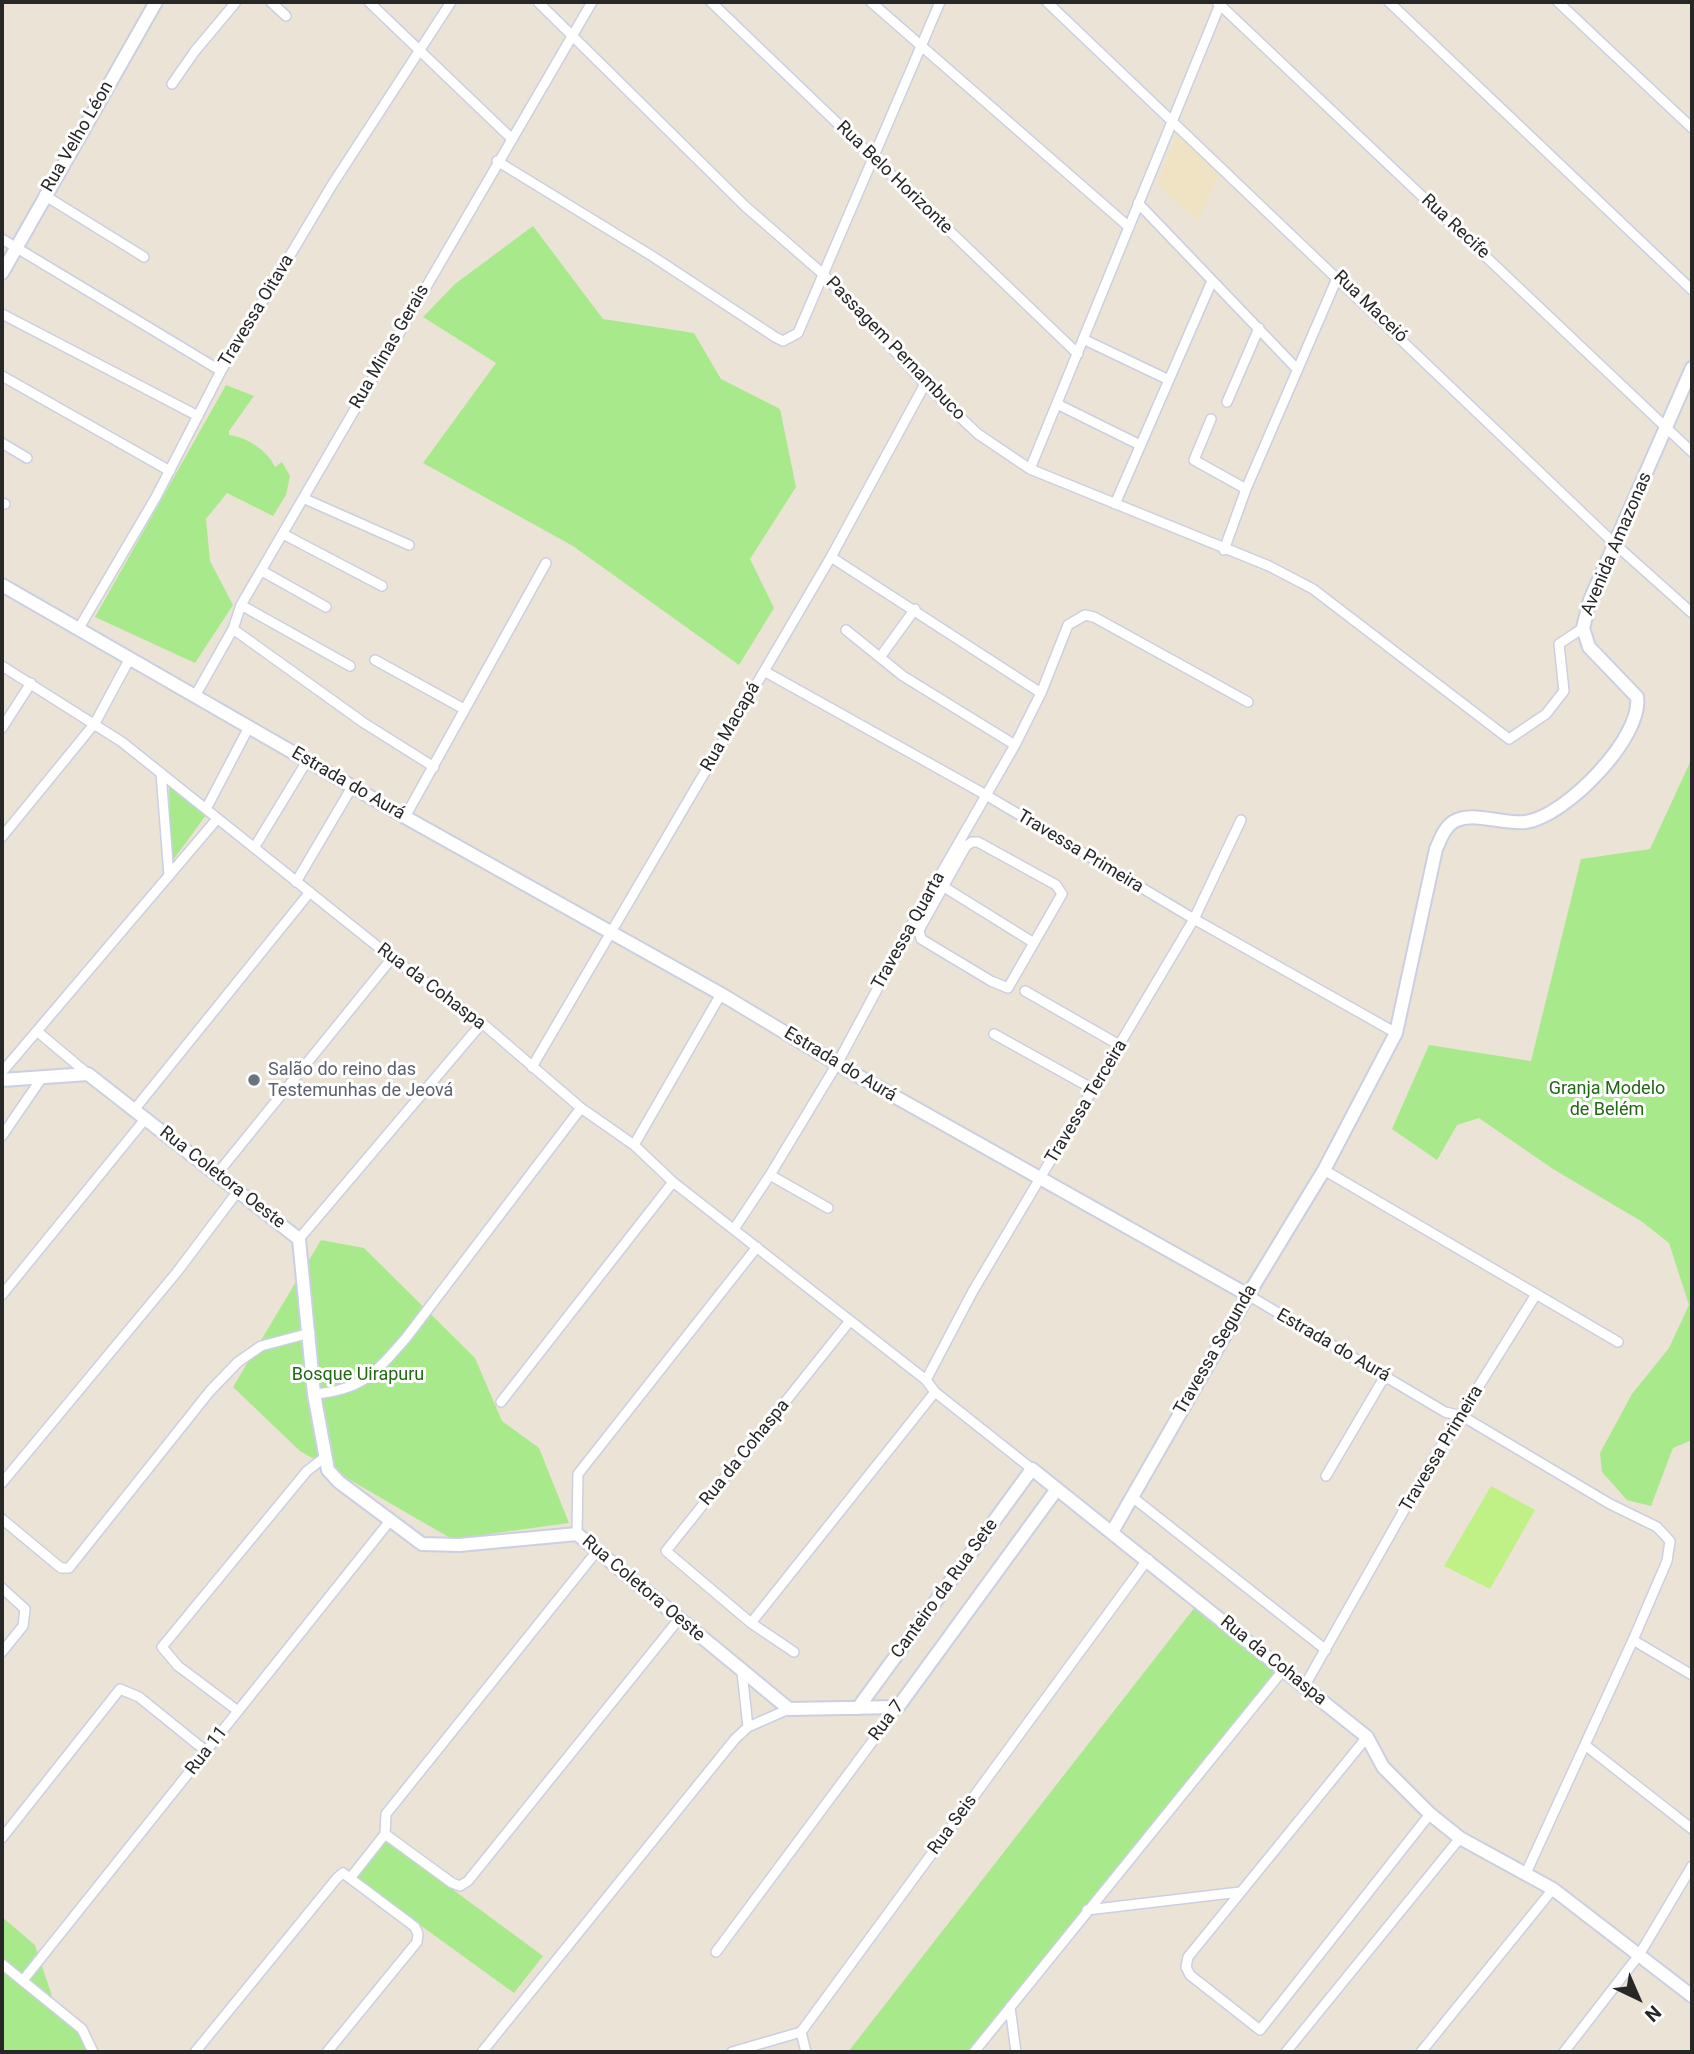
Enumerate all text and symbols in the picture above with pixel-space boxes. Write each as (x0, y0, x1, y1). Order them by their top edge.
street label: Rua Velho Léon (38, 78, 118, 196)
street label: Rua Belo Horizonte (831, 117, 957, 239)
street label: Rua Recife (1416, 190, 1494, 264)
street label: Travessa Oitava (215, 251, 299, 371)
street label: Rua Maceió (1329, 266, 1411, 348)
street label: Passagem Pernambuco (821, 273, 969, 425)
street label: Rua Minas Gerais (346, 281, 434, 413)
street label: Avenida Amazonas (1577, 469, 1657, 619)
street label: Rua Macapá (697, 678, 765, 776)
street label: Estrada do Aurá (287, 743, 409, 825)
street label: Travessa Primeira (1013, 806, 1147, 898)
street label: Travessa Quarta (868, 869, 950, 993)
street label: Rua da Cohaspa (372, 939, 490, 1035)
street label: Estrada do Aurá (780, 1023, 900, 1107)
street label: Travessa Terceira (1042, 1036, 1132, 1168)
place label: Salão do reino das Testemunhas de Jeová (268, 1059, 453, 1102)
marker: Salão do reino das Testemunhas de Jeová (246, 1072, 262, 1088)
park label: Granja Modelo de Belém (1549, 1078, 1665, 1120)
street label: Rua Coletora Oeste (155, 1122, 289, 1234)
street label: Travessa Segunda (1170, 1281, 1262, 1419)
street label: Estrada do Aurá (1272, 1305, 1394, 1387)
park label: Bosque Uirapuru (292, 1364, 424, 1386)
street label: Travessa Primeira (1396, 1382, 1488, 1516)
street label: Rua da Cohaspa (696, 1395, 794, 1511)
street label: Canteiro da Rua Sete (887, 1515, 1003, 1663)
street label: Rua Coletora Oeste (577, 1531, 709, 1647)
street label: Rua da Cohaspa (1215, 1612, 1331, 1710)
street label: Rua 7 (865, 1696, 909, 1746)
street label: Rua 11 (181, 1722, 233, 1780)
street label: Rua Seis (924, 1791, 982, 1859)
north arrow (1603, 1963, 1673, 2033)
text: N (1640, 2001, 1666, 2026)

